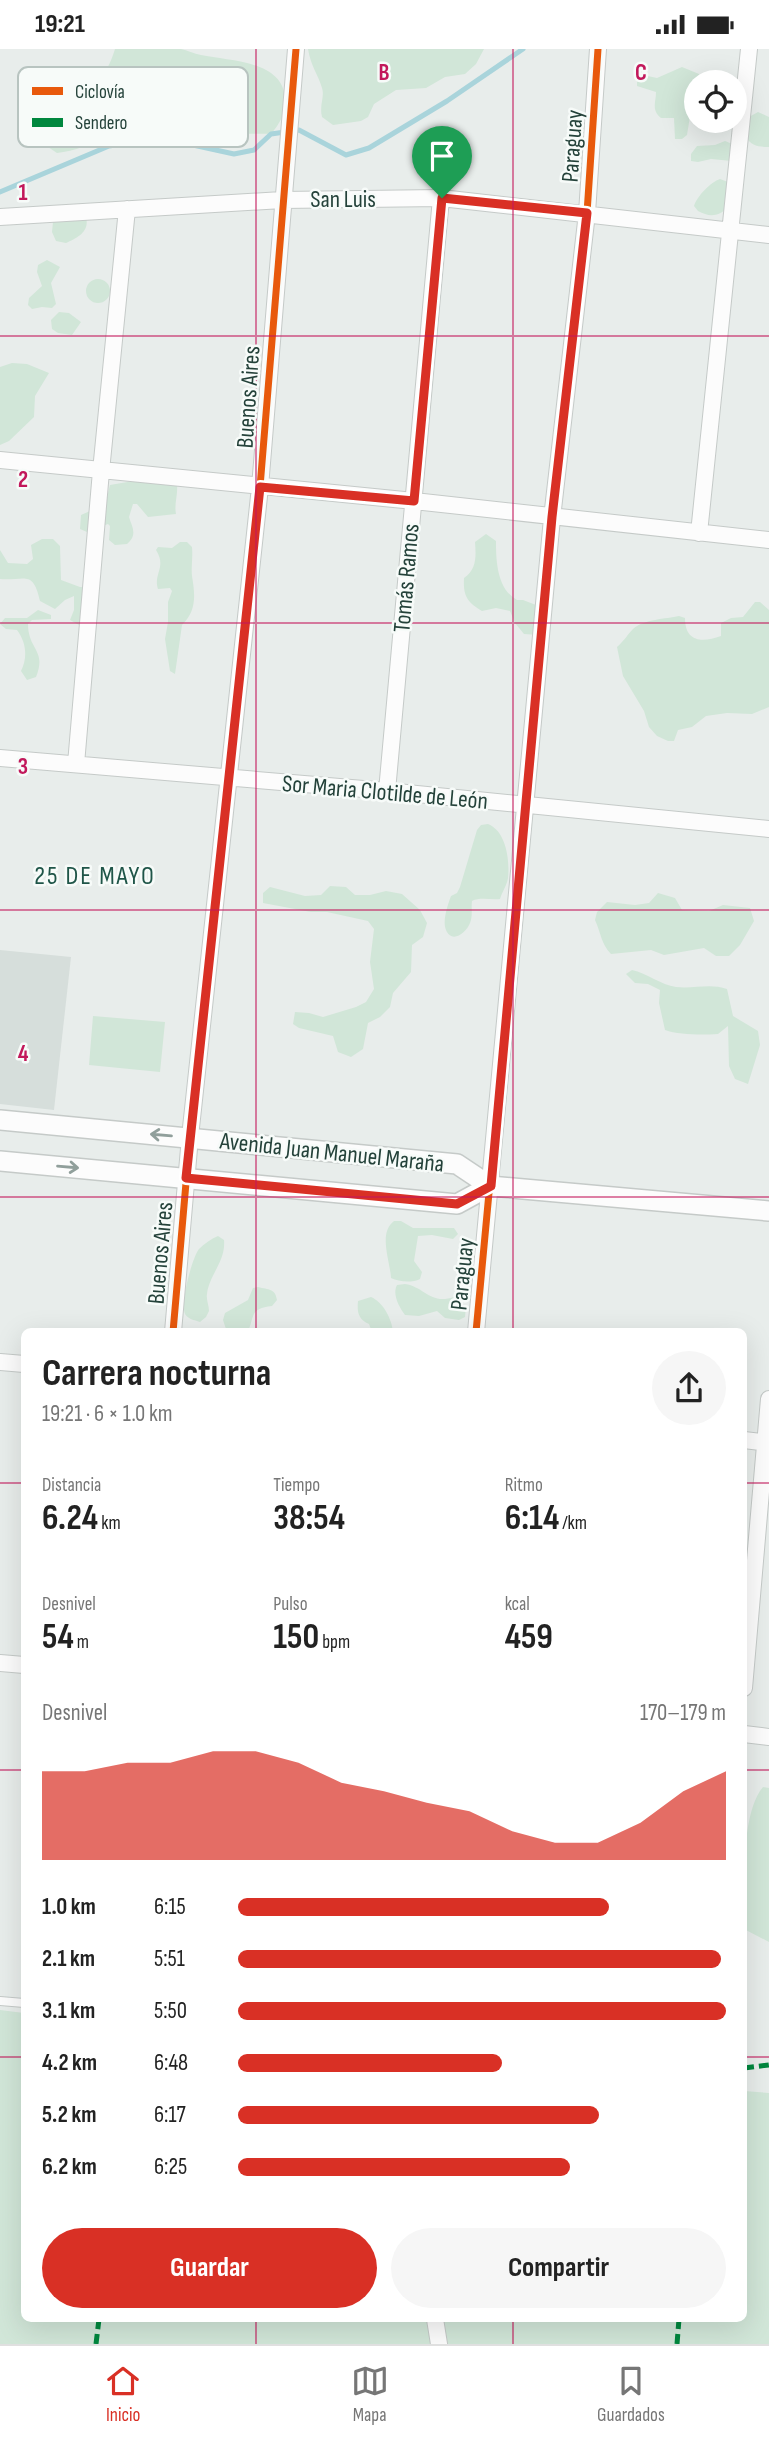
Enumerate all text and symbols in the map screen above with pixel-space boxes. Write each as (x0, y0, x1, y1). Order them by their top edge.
text: 19:21 (35, 9, 85, 40)
text: B (379, 59, 390, 87)
text: C (635, 59, 647, 87)
legend (18, 67, 248, 147)
map controls (684, 70, 747, 133)
button: locate (684, 70, 747, 133)
text: Ciclovía (75, 81, 125, 104)
street label: Paraguay (555, 109, 590, 183)
text: Sendero (75, 112, 128, 135)
pin (412, 126, 472, 198)
icon: arrive (423, 137, 461, 175)
text: 1 (18, 179, 28, 207)
street label: San Luis (310, 185, 376, 214)
street label: Buenos Aires (230, 345, 267, 449)
text: 2 (18, 466, 28, 494)
street label: Tomás Ramos (387, 522, 426, 634)
text: 3 (18, 753, 28, 781)
street label: Sor Maria Clotilde de León (281, 769, 489, 816)
district label: 25 DE MAYO (34, 861, 156, 892)
text: 4 (18, 1040, 29, 1068)
street label: Avenida Juan Manuel Maraña (217, 1126, 445, 1179)
one-way arrow (150, 1128, 173, 1141)
one-way arrow (56, 1161, 79, 1174)
street label: Buenos Aires (142, 1201, 179, 1305)
street label: Paraguay (444, 1236, 481, 1312)
text: Carrera nocturna (42, 1351, 271, 1396)
button: share (652, 1351, 726, 1425)
text: 19:21 · 6 × 1.0 km (42, 1400, 173, 1428)
text: Distancia (42, 1474, 101, 1497)
text: Tiempo (273, 1474, 320, 1497)
text: Ritmo (505, 1474, 543, 1497)
text: 6.24 (42, 1497, 98, 1540)
text: 38:54 (273, 1497, 345, 1540)
text: 6:14 (505, 1497, 559, 1540)
text: km (98, 1512, 121, 1535)
text: /km (559, 1512, 587, 1535)
text: Desnivel (42, 1593, 96, 1616)
text: Pulso (273, 1593, 308, 1616)
text: kcal (505, 1593, 530, 1616)
text: 54 (42, 1616, 74, 1659)
text: 150 (273, 1616, 319, 1659)
text: 459 (505, 1616, 553, 1659)
text: m (74, 1631, 89, 1654)
text: bpm (319, 1631, 350, 1654)
text: Desnivel (42, 1699, 107, 1727)
text: 170–179 m (640, 1699, 726, 1727)
text: 1.0 km (42, 1893, 96, 1921)
text: 6:15 (154, 1893, 186, 1921)
text: 2.1 km (42, 1945, 95, 1973)
text: 5:51 (154, 1945, 185, 1973)
text: 3.1 km (42, 1997, 95, 2025)
text: 5:50 (154, 1997, 187, 2025)
text: 4.2 km (42, 2049, 97, 2077)
text: 6:48 (154, 2049, 188, 2077)
text: 5.2 km (42, 2101, 96, 2129)
text: 6:17 (154, 2101, 186, 2129)
text: 6.2 km (42, 2153, 97, 2181)
text: 6:25 (154, 2153, 187, 2181)
button: Guardar (42, 2228, 377, 2308)
button: Compartir (391, 2228, 726, 2308)
tab: Inicio (104, 2362, 142, 2427)
tab: Mapa (351, 2362, 389, 2427)
tab: Guardados (597, 2362, 665, 2427)

